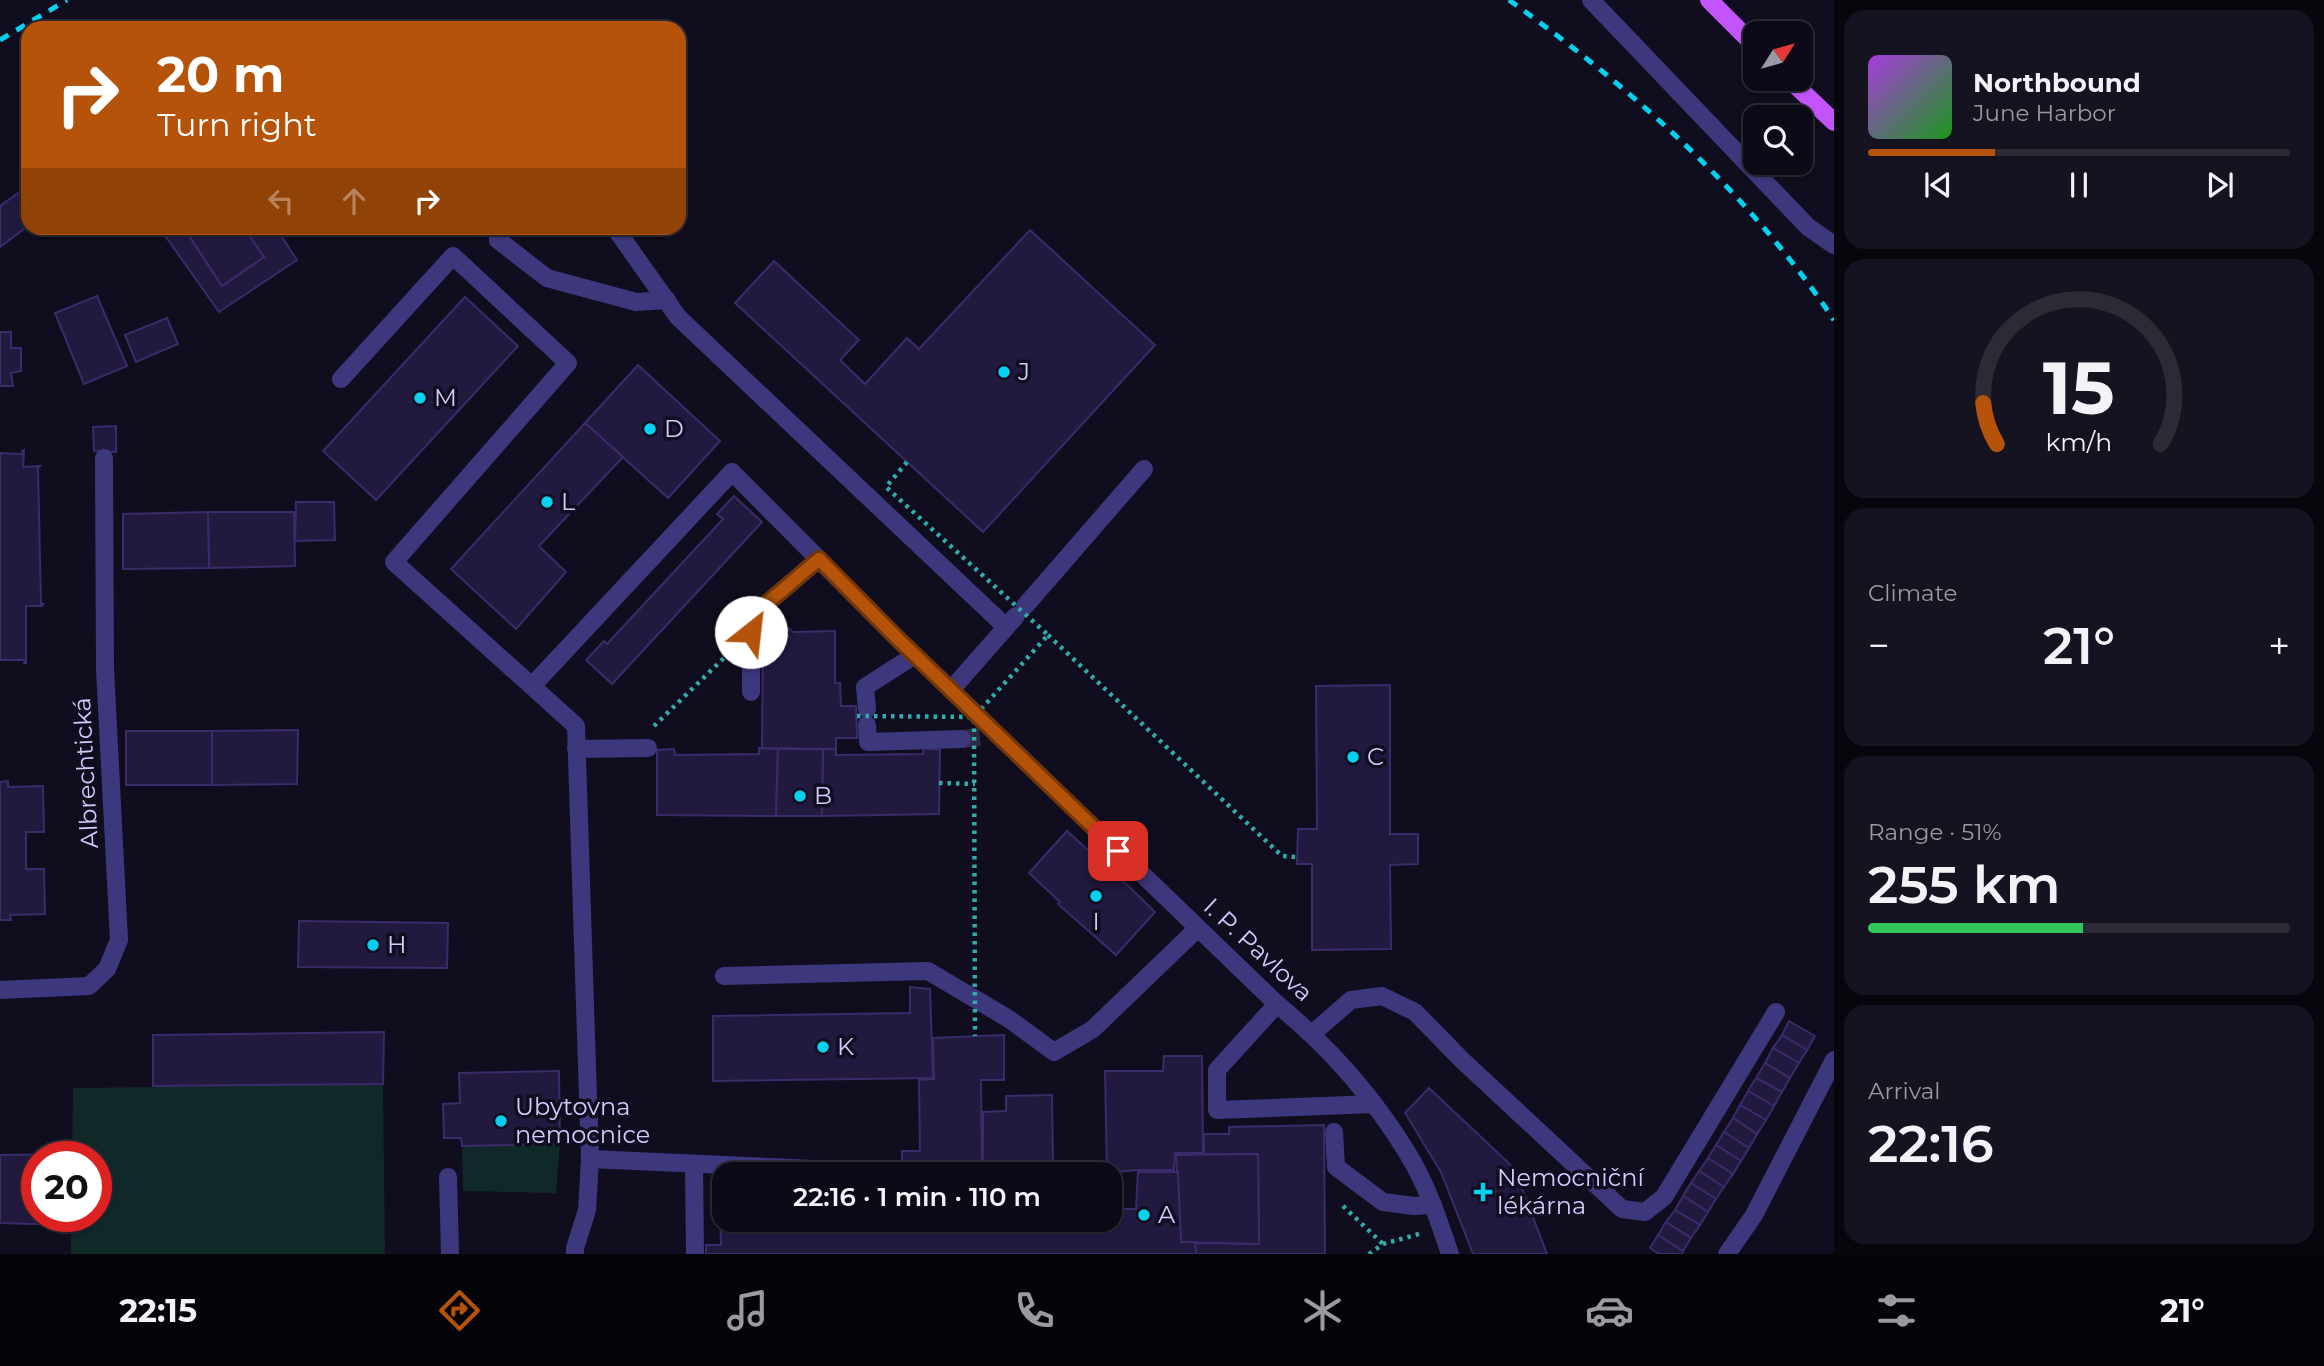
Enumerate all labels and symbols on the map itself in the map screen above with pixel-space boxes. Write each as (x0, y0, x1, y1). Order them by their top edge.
north arrow (1743, 21, 1813, 91)
place label: J (1017, 357, 1030, 386)
marker: J (996, 364, 1012, 380)
place label: M (434, 383, 457, 412)
marker: M (412, 390, 428, 406)
place label: D (664, 414, 684, 443)
marker: D (642, 421, 658, 437)
place label: L (561, 487, 575, 516)
marker: L (539, 494, 555, 510)
position arrow (714, 595, 788, 669)
street label: Albrechtická (67, 697, 104, 849)
place label: C (1367, 742, 1384, 771)
marker: C (1345, 749, 1361, 765)
place label: B (814, 781, 832, 810)
marker: B (792, 788, 808, 804)
pin (1088, 821, 1148, 881)
marker: I (1088, 888, 1104, 904)
street label: I. P. Pavlova (1198, 892, 1319, 1007)
place label: I (1092, 907, 1100, 936)
place label: H (387, 930, 407, 959)
marker: H (365, 937, 381, 953)
place label: K (837, 1032, 854, 1061)
marker: K (815, 1039, 831, 1055)
place label: Ubytovna nemocnice (515, 1092, 650, 1149)
marker: Ubytovna nemocnice (493, 1113, 509, 1129)
speed limit sign: 20 (21, 1141, 112, 1232)
place label: Nemocniční lékárna (1497, 1163, 1645, 1220)
marker: Nemocniční lékárna (1475, 1184, 1491, 1200)
place label: A (1158, 1200, 1176, 1229)
marker: A (1136, 1207, 1152, 1223)

